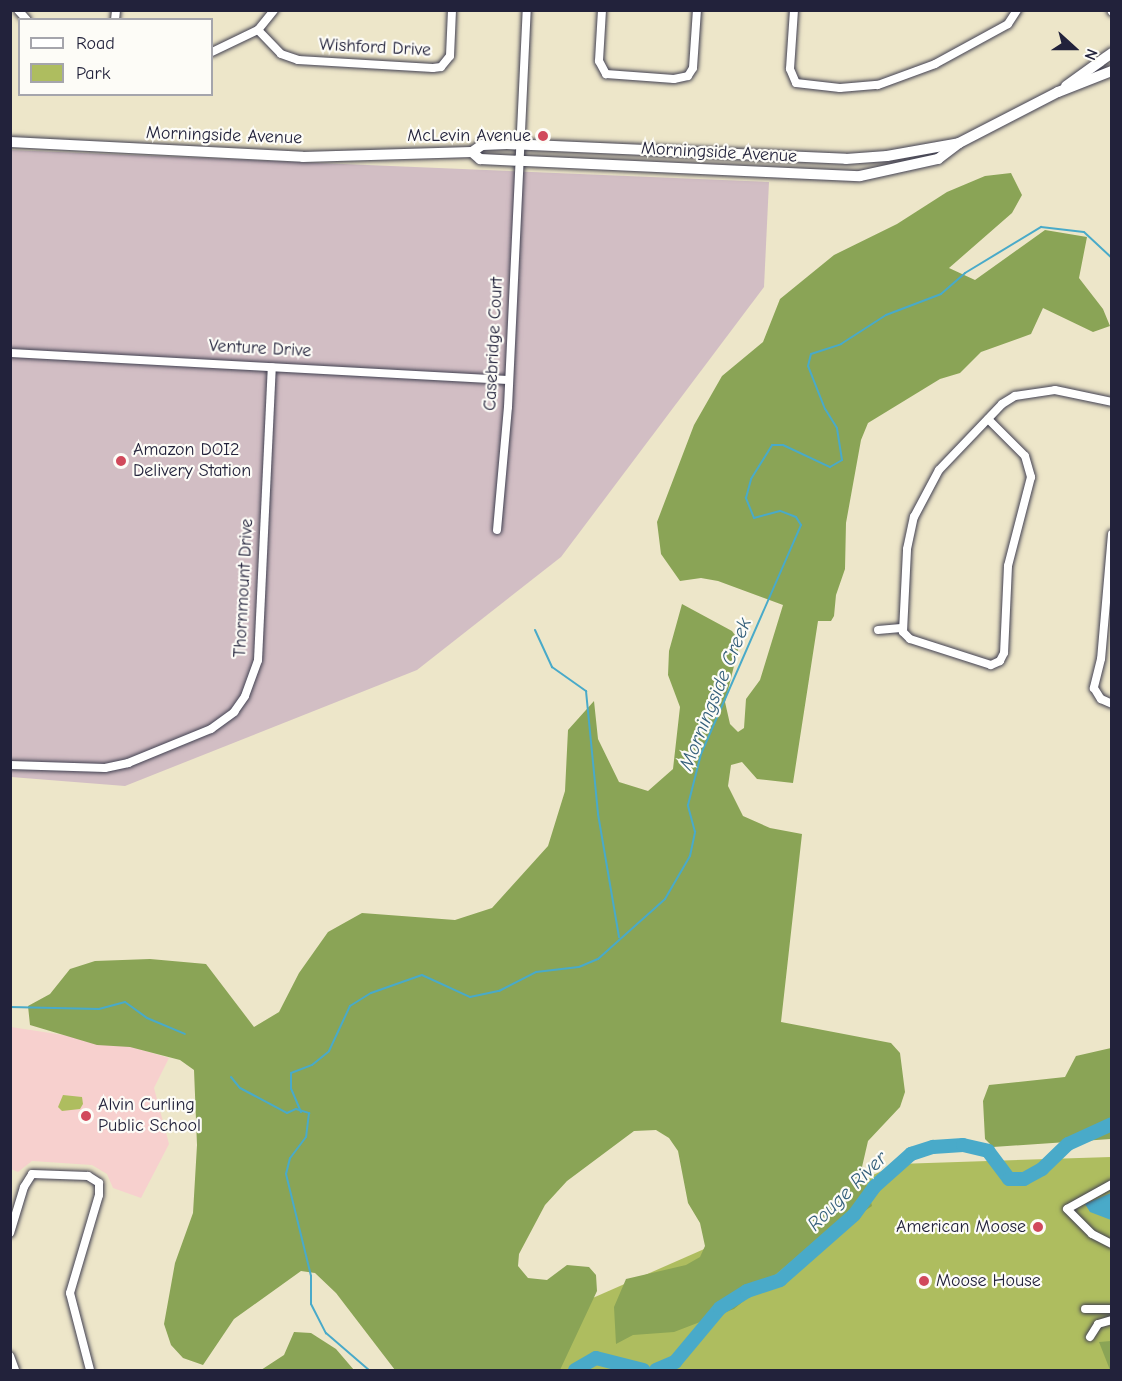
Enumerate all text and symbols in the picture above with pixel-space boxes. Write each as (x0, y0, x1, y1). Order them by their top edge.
legend (18, 18, 213, 96)
north arrow (1044, 18, 1104, 78)
text: Road (76, 33, 115, 54)
street label: Wishford Drive (319, 34, 431, 62)
text: N (1081, 46, 1101, 63)
text: Park (76, 63, 110, 84)
street label: Morningside Avenue (146, 122, 302, 150)
place label: McLevin Avenue (407, 125, 531, 147)
marker: McLevin Avenue (536, 129, 550, 143)
street label: Morningside Avenue (640, 138, 798, 168)
street label: Casebridge Court (480, 277, 508, 411)
street label: Venture Drive (208, 336, 312, 362)
place label: Amazon DOI2 Delivery Station (133, 440, 251, 482)
marker: Amazon DOI2 Delivery Station (114, 454, 128, 468)
street label: Thornmount Drive (230, 518, 258, 658)
water label: Morningside Creek (674, 614, 756, 774)
place label: Alvin Curling Public School (98, 1095, 201, 1138)
marker: Alvin Curling Public School (79, 1109, 93, 1123)
water label: Rouge River (802, 1146, 892, 1236)
place label: American Moose (896, 1216, 1026, 1238)
marker: American Moose (1031, 1220, 1045, 1234)
place label: Moose House (936, 1270, 1041, 1292)
marker: Moose House (917, 1274, 931, 1288)

